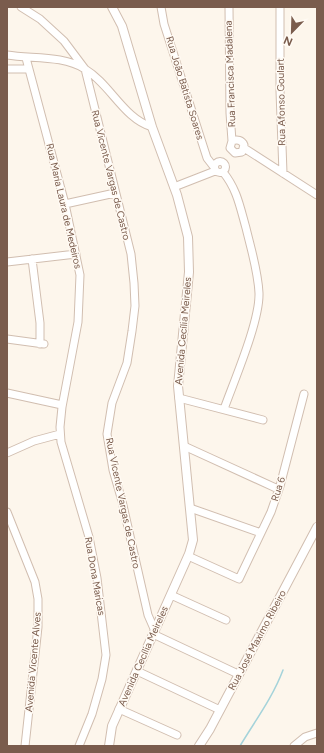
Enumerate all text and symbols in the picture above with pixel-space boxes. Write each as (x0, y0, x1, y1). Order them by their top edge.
north arrow (272, 12, 312, 52)
street label: Rua Francisca Madalena (222, 20, 238, 128)
text: N (282, 33, 295, 48)
street label: Rua João Batista Soares (163, 35, 207, 142)
street label: Rua Afonso Goulart (274, 58, 288, 146)
street label: Rua Vicente Vargas de Castro (89, 109, 134, 242)
street label: Rua Maria Laura de Medeiros (43, 142, 85, 270)
street label: Avenida Cecília Meireles (172, 276, 194, 386)
street label: Rua Vicente Vargas de Castro (103, 436, 143, 570)
street label: Rua 6 (268, 475, 288, 503)
street label: Rua Dona Maricas (82, 536, 108, 617)
street label: Rua José Maximo Ribeiro (225, 587, 289, 692)
street label: Avenida Cecília Meireles (115, 604, 171, 708)
street label: Avenida Vicente Alves (22, 611, 44, 712)

